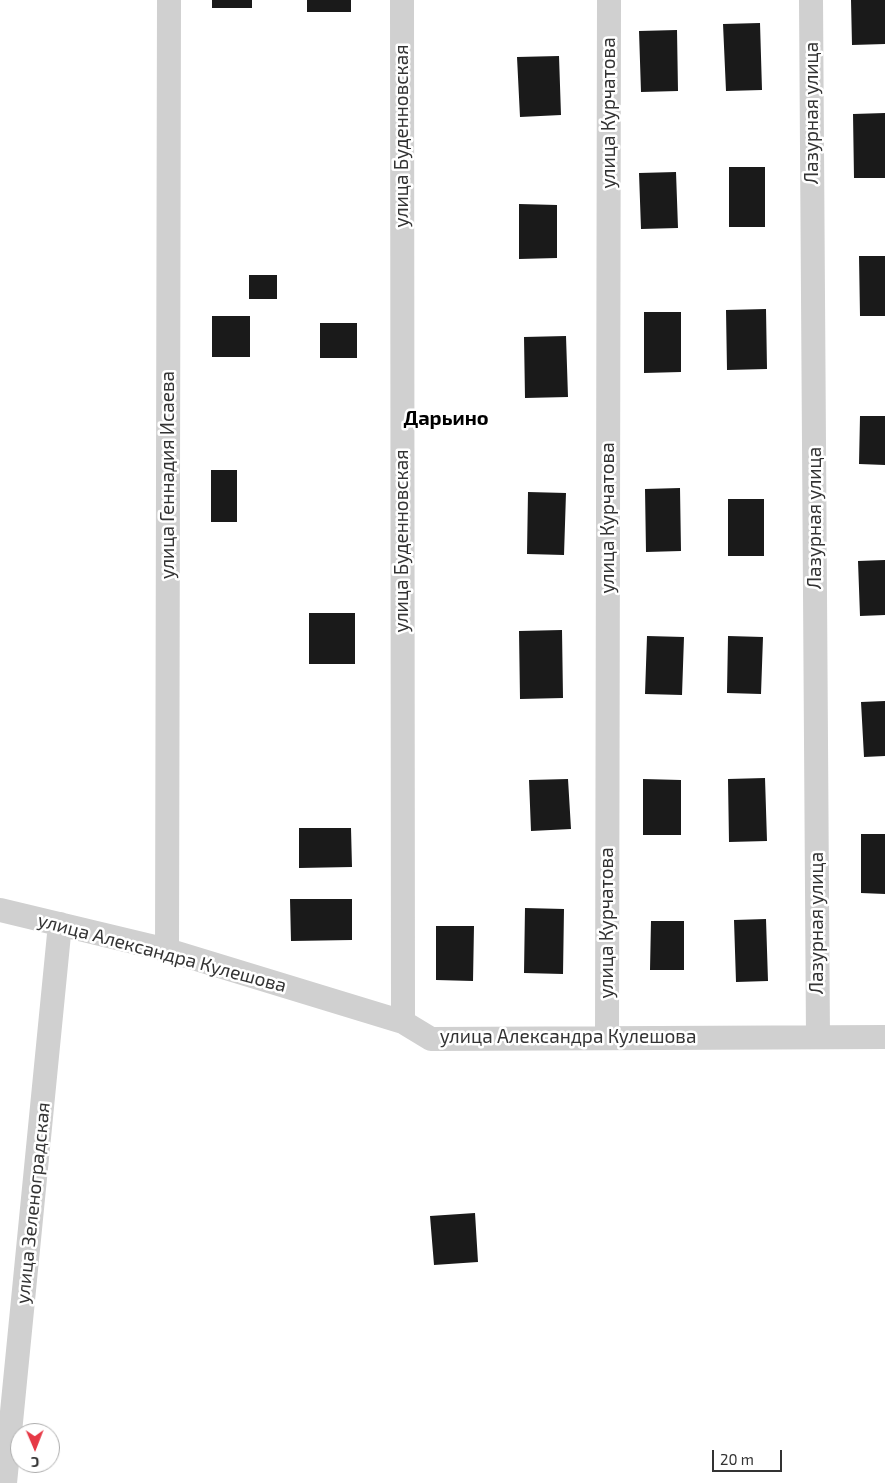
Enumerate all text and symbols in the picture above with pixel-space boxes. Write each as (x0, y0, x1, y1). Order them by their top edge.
street label: улица Курчатова (598, 37, 620, 189)
street label: Лазурная улица (801, 42, 823, 184)
street label: улица Буденновская (391, 44, 413, 228)
street label: улица Геннадия Исаева (157, 371, 179, 579)
district label: Дарьино (403, 406, 489, 430)
street label: улица Курчатова (597, 442, 619, 594)
street label: Лазурная улица (804, 447, 826, 589)
street label: улица Буденновская (391, 449, 413, 633)
street label: улица Курчатова (596, 847, 618, 999)
street label: Лазурная улица (806, 852, 828, 994)
street label: улица Александра Кулешова (35, 909, 289, 997)
street label: улица Александра Кулешова (440, 1026, 696, 1048)
street label: улица Зеленоградская (11, 1101, 55, 1305)
north arrow (10, 1423, 60, 1473)
scale bar (715, 1440, 785, 1472)
text: 20 m (720, 1450, 754, 1468)
text: С (31, 1454, 40, 1471)

